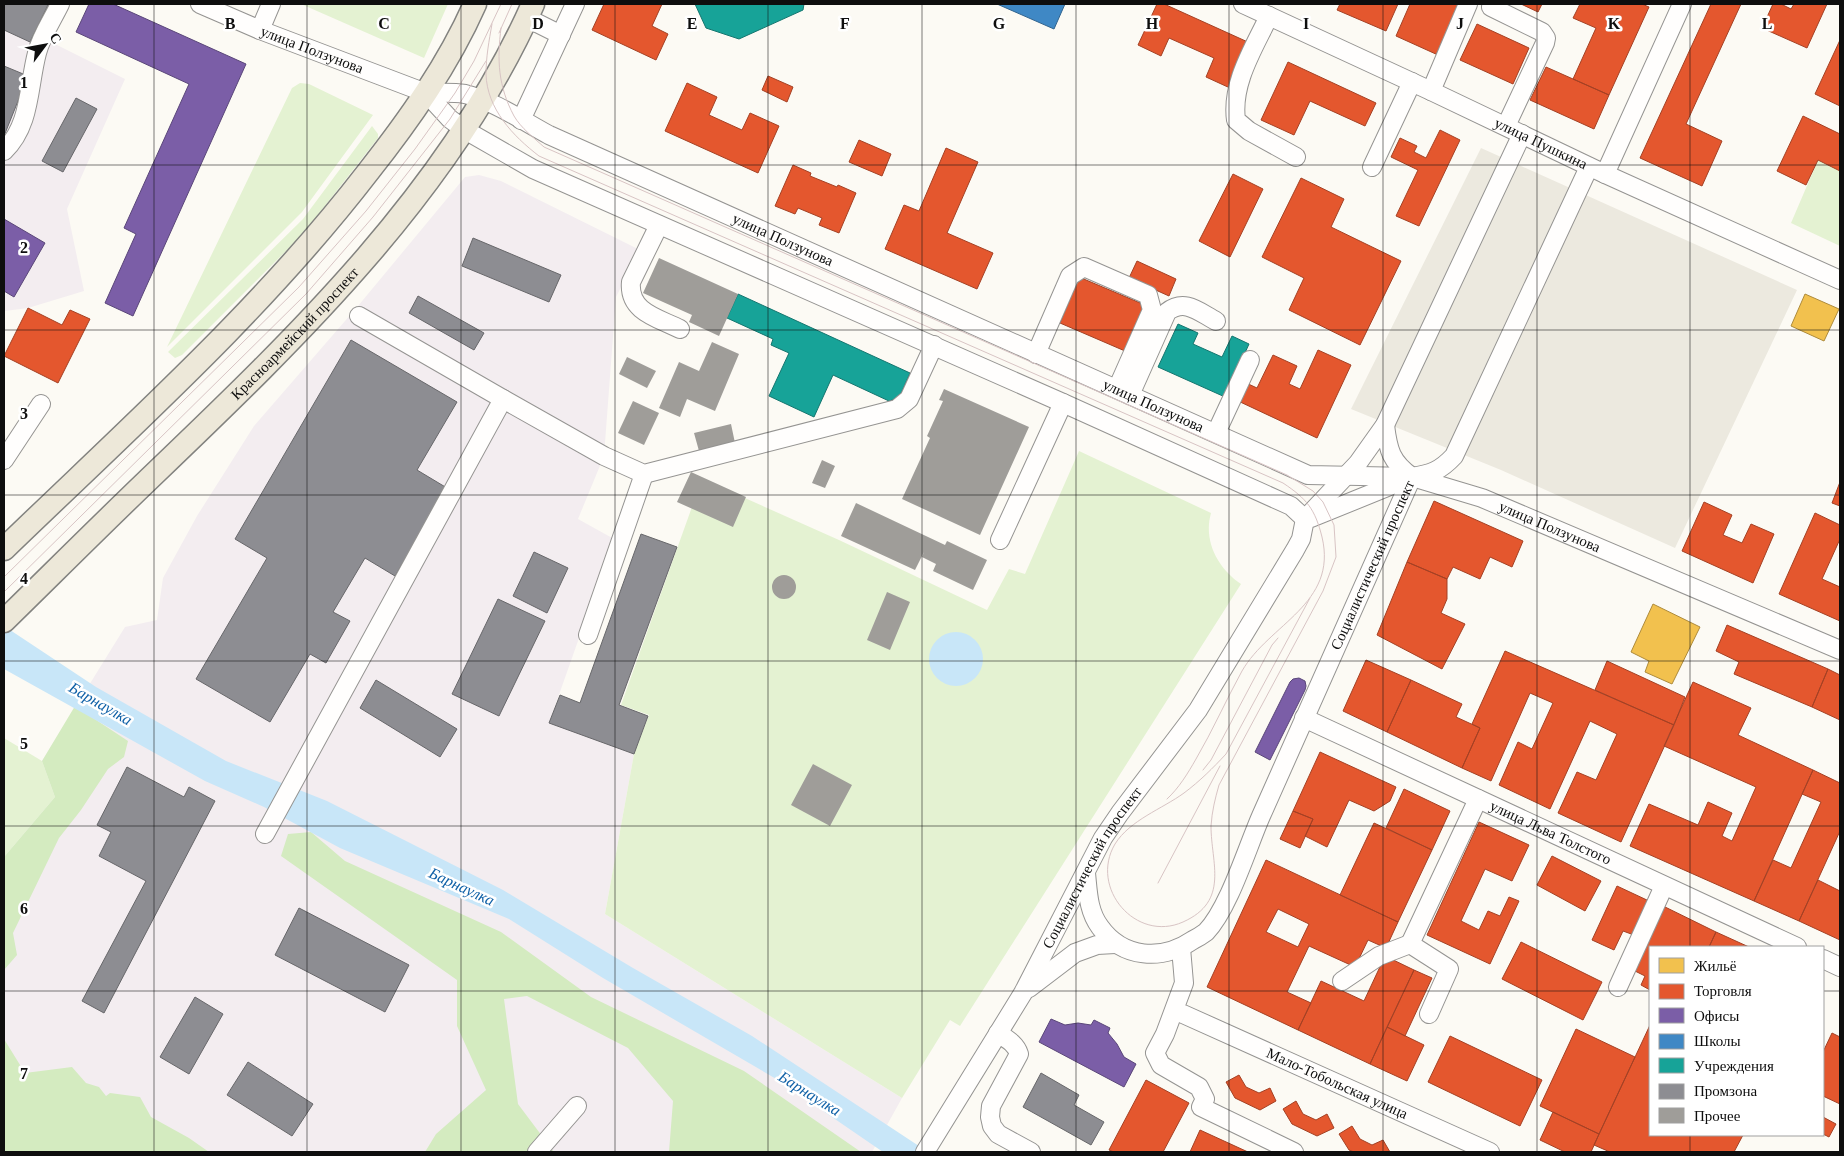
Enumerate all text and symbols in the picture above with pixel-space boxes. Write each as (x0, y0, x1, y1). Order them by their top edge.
text: B (225, 15, 236, 32)
text: C (378, 15, 390, 32)
text: D (532, 15, 544, 32)
text: E (687, 15, 697, 32)
text: F (840, 15, 850, 32)
text: G (993, 15, 1006, 32)
text: H (1146, 15, 1159, 32)
text: I (1303, 15, 1309, 32)
text: J (1456, 15, 1464, 32)
text: K (1608, 15, 1621, 32)
text: L (1762, 15, 1772, 32)
north arrow (20, 20, 70, 70)
street label: улица Ползунова (258, 23, 366, 77)
text: С (47, 30, 65, 47)
text: 1 (20, 74, 28, 91)
street label: улица Пушкина (1492, 115, 1590, 173)
street label: улица Ползунова (730, 210, 836, 269)
text: 2 (20, 239, 28, 256)
street label: Красноармейский проспект (228, 264, 362, 403)
street label: улица Ползунова (1100, 376, 1207, 435)
text: 3 (20, 405, 28, 422)
street label: Социалистический проспект (1328, 477, 1418, 652)
street label: улица Ползунова (1496, 498, 1603, 555)
text: 4 (20, 570, 28, 587)
water label: Барнаулка (65, 678, 135, 729)
text: 5 (20, 735, 28, 752)
street label: Социалистический проспект (1039, 783, 1145, 951)
street label: улица Льва Толстого (1488, 798, 1614, 868)
water label: Барнаулка (425, 864, 497, 910)
text: 6 (20, 900, 28, 917)
legend (1649, 946, 1824, 1136)
text: Жильё (1694, 958, 1737, 974)
text: Торговля (1694, 983, 1752, 999)
text: Офисы (1694, 1008, 1739, 1024)
text: Школы (1694, 1033, 1741, 1049)
street label: Мало-Тобольская улица (1264, 1045, 1411, 1122)
text: Учреждения (1694, 1058, 1774, 1074)
text: 7 (20, 1065, 28, 1082)
water label: Барнаулка (774, 1067, 844, 1120)
text: Промзона (1694, 1083, 1757, 1099)
text: Прочее (1694, 1108, 1741, 1124)

